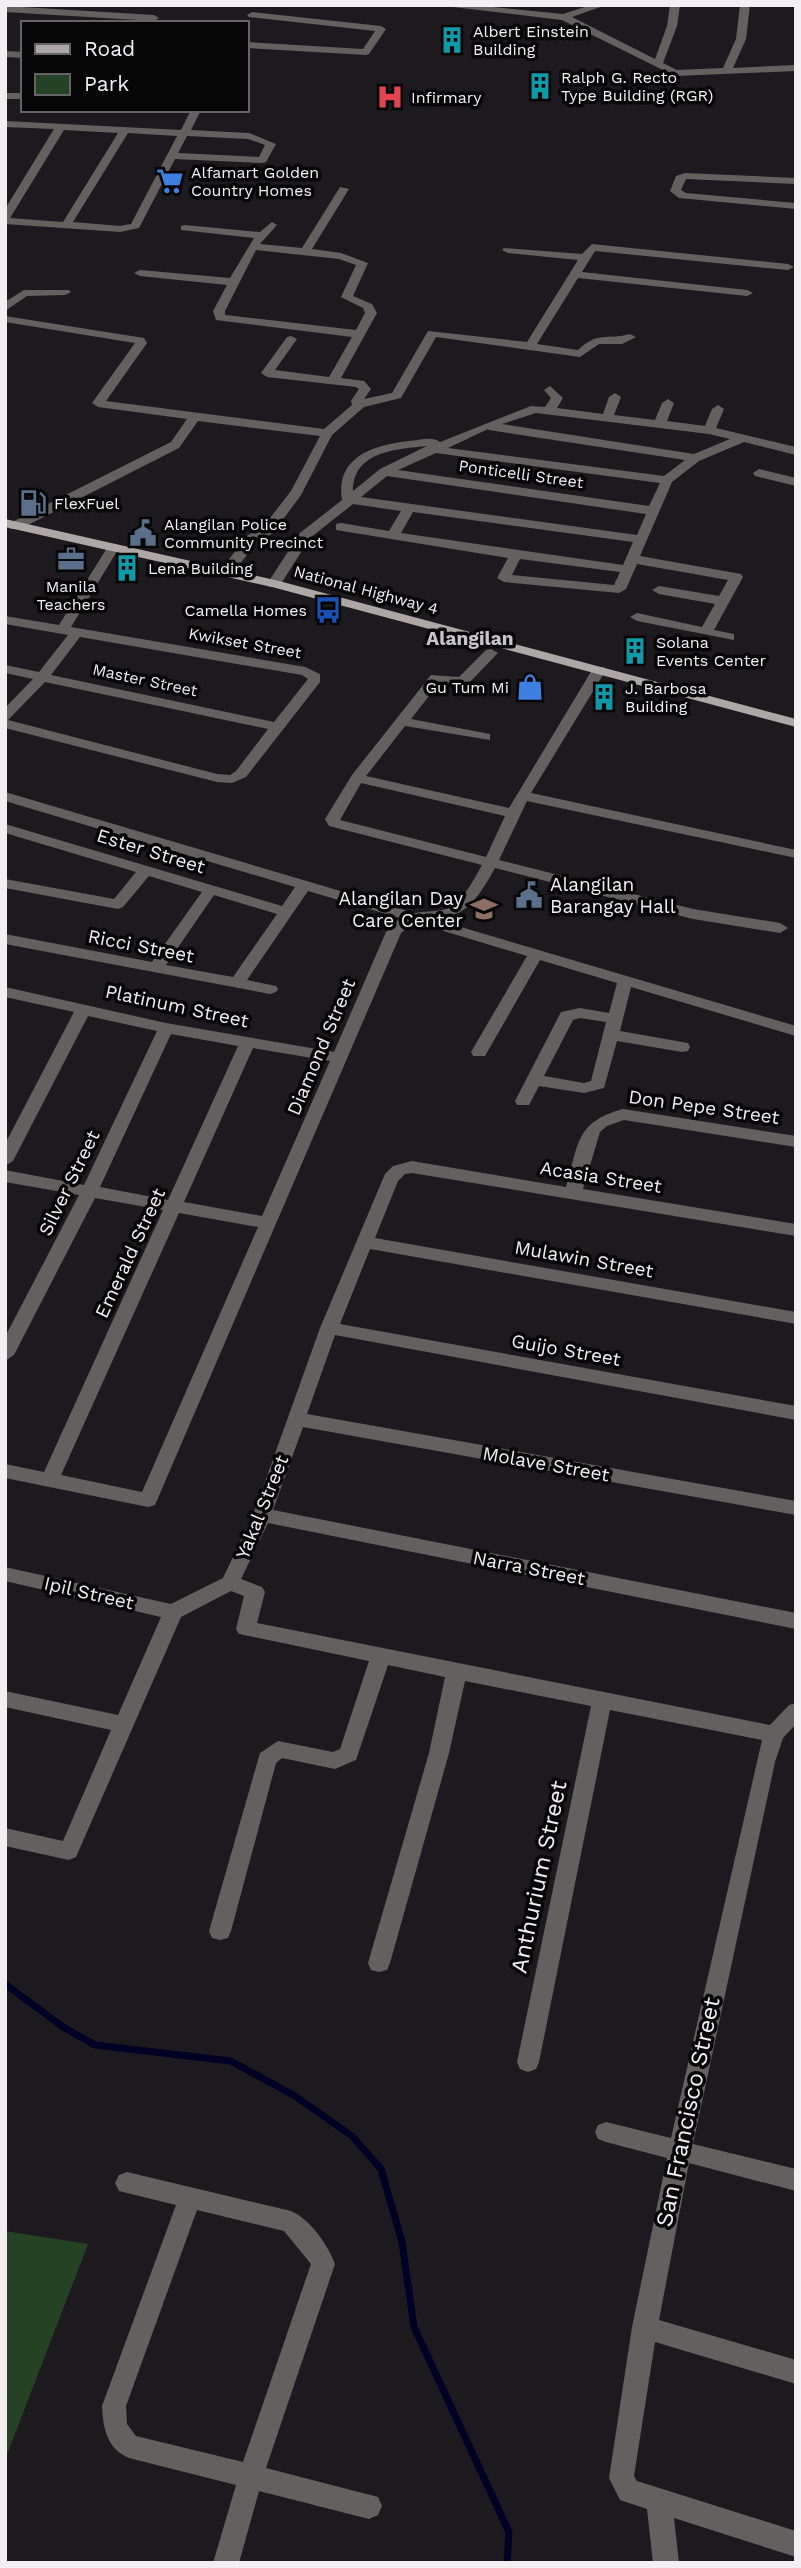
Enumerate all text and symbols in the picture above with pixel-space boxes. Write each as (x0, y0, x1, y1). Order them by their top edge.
legend (21, 21, 248, 112)
place label: Albert Einstein Building (473, 22, 589, 59)
building icon: Albert Einstein Building (437, 25, 467, 55)
text: Road (84, 36, 135, 61)
place label: Ralph G. Recto Type Building (RGR) (561, 68, 713, 105)
text: Park (84, 71, 129, 96)
building icon: Ralph G. Recto Type Building (RGR) (525, 71, 555, 101)
hospital icon: Infirmary (375, 82, 405, 112)
place label: Infirmary (411, 88, 482, 107)
place label: Alfamart Golden Country Homes (191, 163, 319, 200)
supermarket icon: Alfamart Golden Country Homes (155, 166, 185, 196)
street label: Ponticelli Street (457, 456, 585, 492)
fuel station icon: FlexFuel (18, 488, 48, 518)
place label: FlexFuel (54, 494, 119, 513)
place label: Alangilan Police Community Precinct (164, 515, 323, 552)
public building icon: Alangilan Police Community Precinct (128, 518, 158, 548)
office icon: Manila Teachers (56, 544, 86, 574)
building icon: Lena Building (112, 553, 142, 583)
place label: Lena Building (148, 559, 253, 578)
street label: National Highway 4 (292, 562, 441, 618)
place label: Manila Teachers (37, 577, 105, 614)
bus stop icon: Camella Homes (313, 595, 343, 625)
place label: Camella Homes (184, 601, 307, 620)
street label: Kwikset Street (187, 624, 303, 662)
district label: Alangilan (426, 627, 514, 650)
place label: Solana Events Center (656, 633, 767, 670)
building icon: Solana Events Center (620, 636, 650, 666)
street label: Master Street (91, 660, 199, 700)
shop icon: Gu Tum Mi (515, 672, 545, 702)
place label: Gu Tum Mi (425, 678, 509, 697)
place label: J. Barbosa Building (625, 679, 707, 716)
building icon: J. Barbosa Building (589, 682, 619, 712)
street label: Ester Street (94, 824, 208, 878)
place label: Alangilan Barangay Hall (550, 873, 676, 918)
public building icon: Alangilan Barangay Hall (514, 880, 544, 910)
place label: Alangilan Day Care Center (338, 887, 463, 932)
school or university icon: Alangilan Day Care Center (469, 894, 499, 924)
street label: Ricci Street (86, 924, 196, 968)
street label: Diamond Street (282, 975, 360, 1119)
street label: Platinum Street (103, 980, 251, 1032)
street label: Don Pepe Street (627, 1085, 781, 1129)
street label: Silver Street (34, 1127, 104, 1239)
street label: Acasia Street (539, 1156, 663, 1198)
street label: Emerald Street (90, 1184, 170, 1322)
street label: Mulawin Street (513, 1235, 655, 1283)
street label: Guijo Street (510, 1329, 623, 1371)
street label: Molave Street (481, 1442, 611, 1486)
street label: Yakal Street (231, 1452, 293, 1562)
street label: Narra Street (471, 1546, 587, 1590)
street label: Ipil Street (42, 1572, 136, 1614)
street label: Anthurium Street (505, 1778, 573, 1976)
street label: San Francisco Street (650, 1994, 726, 2229)

